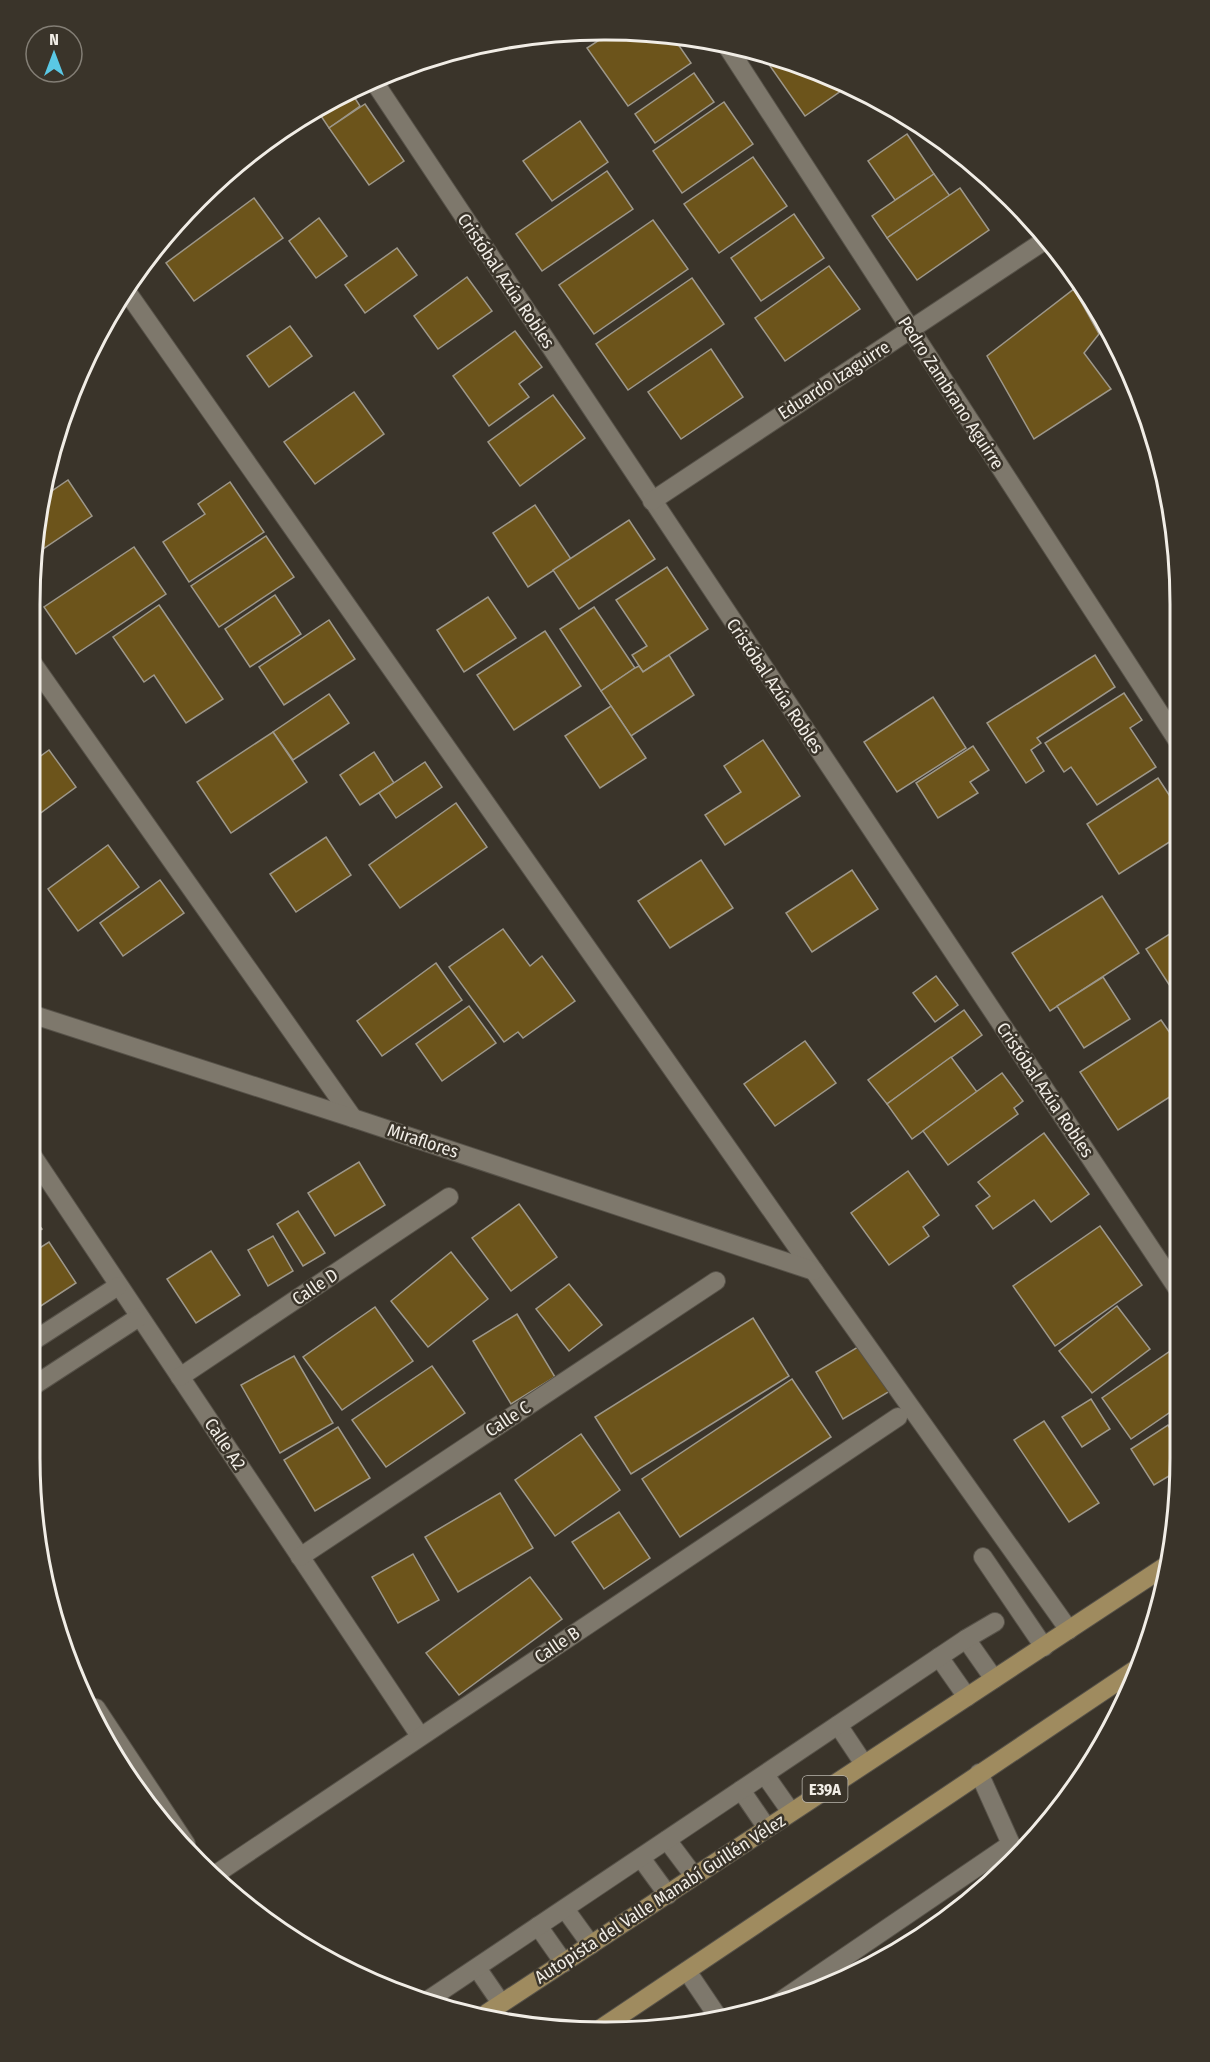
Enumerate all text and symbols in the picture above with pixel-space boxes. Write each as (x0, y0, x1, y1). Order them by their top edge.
north arrow (24, 24, 84, 84)
text: N (49, 30, 59, 49)
street label: Cristóbal Azúa Robles (453, 209, 560, 353)
street label: Pedro Zambrano Aguirre (893, 312, 1009, 474)
street label: Eduardo Izaguirre (774, 336, 894, 424)
street label: Cristóbal Azúa Robles (722, 614, 829, 758)
street label: Cristóbal Azúa Robles (992, 1018, 1099, 1162)
street label: Miraflores (385, 1119, 462, 1163)
street label: Calle D (288, 1264, 342, 1310)
street label: Calle C (481, 1396, 535, 1442)
street label: Calle A2 (200, 1414, 250, 1474)
street label: Calle B (530, 1622, 584, 1668)
road number: E39A (802, 1776, 848, 1802)
street label: Autopista del Valle Manabí Guillén Vélez (531, 1810, 789, 1988)

